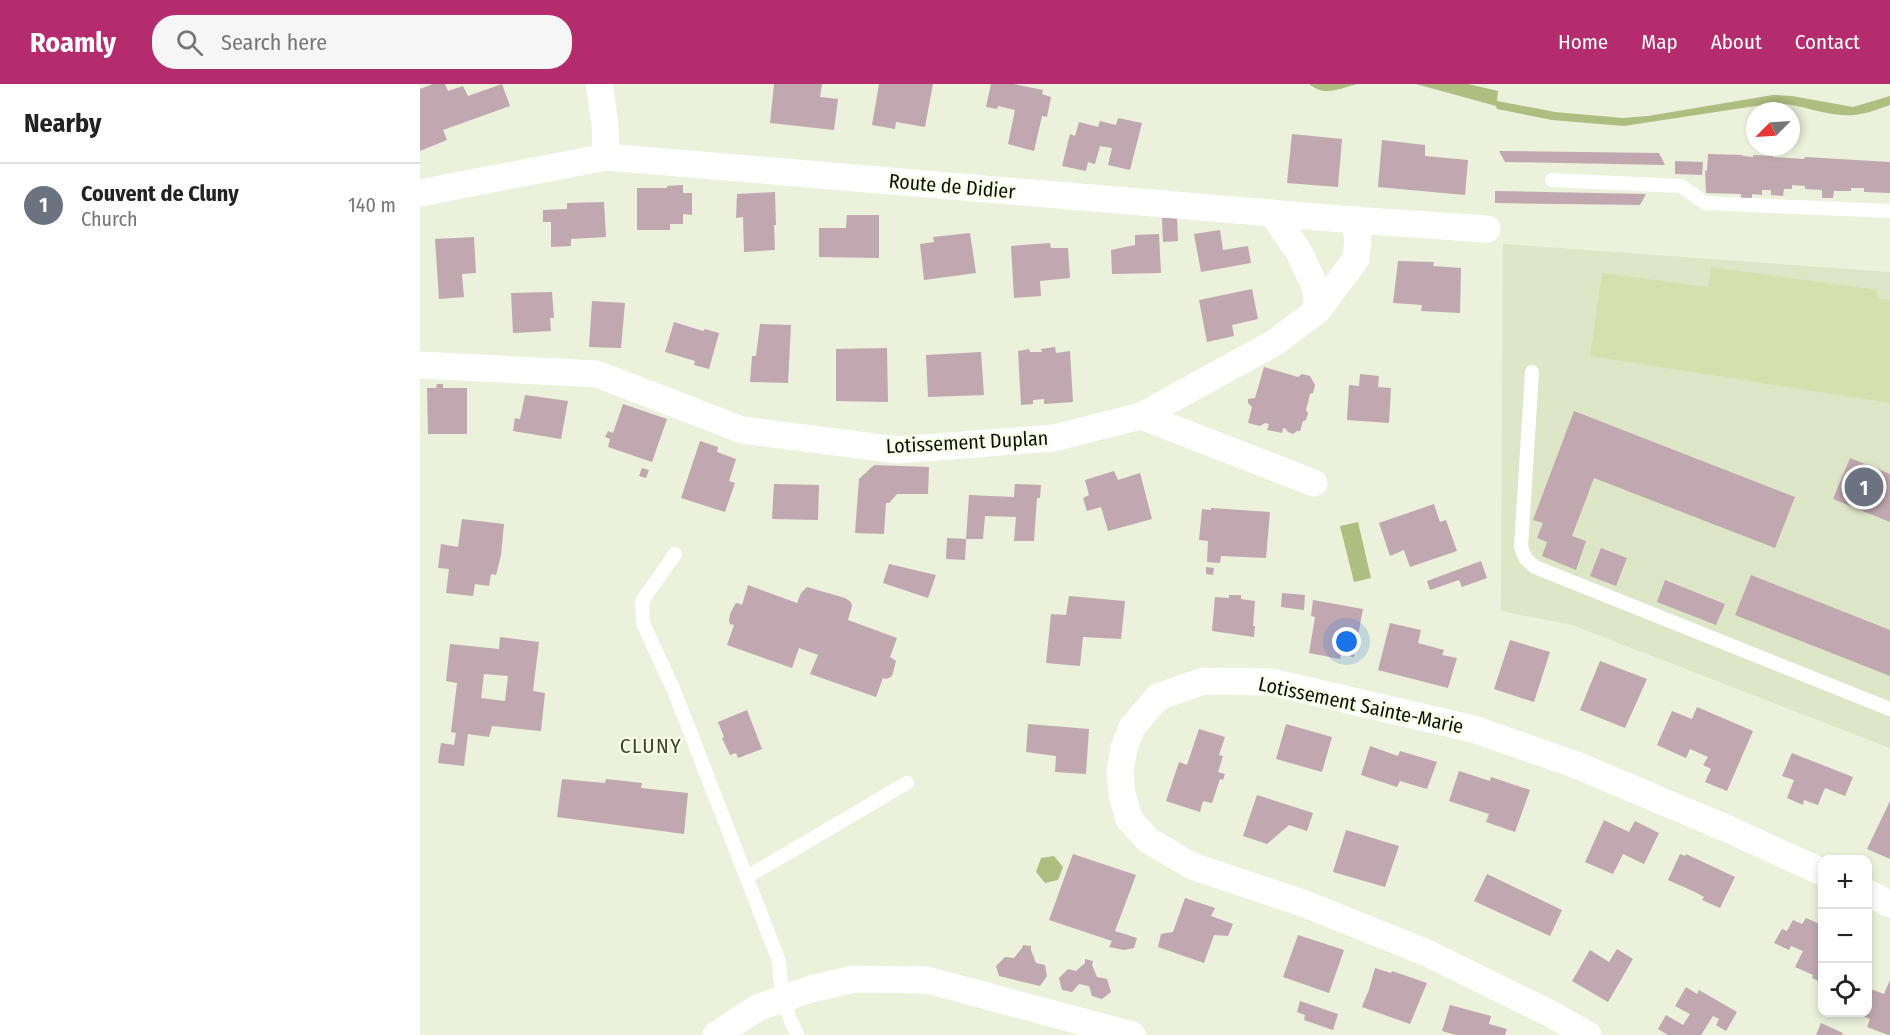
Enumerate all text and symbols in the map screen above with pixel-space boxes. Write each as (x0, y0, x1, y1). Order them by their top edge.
search box (152, 15, 572, 69)
text: Roamly (30, 26, 116, 59)
icon: search (173, 26, 206, 59)
text: Search here (221, 29, 327, 56)
text: Home (1558, 29, 1608, 55)
text: Map (1641, 29, 1678, 55)
text: About (1711, 29, 1762, 55)
text: Contact (1795, 29, 1860, 55)
north arrow (1746, 102, 1800, 156)
text: Nearby (24, 108, 101, 139)
street label: Route de Didier (888, 169, 1016, 203)
text: Couvent de Cluny (81, 180, 239, 207)
text: 1 (39, 193, 48, 217)
text: 140 m (348, 193, 396, 217)
text: Church (81, 207, 137, 231)
street label: Lotissement Duplan (885, 426, 1049, 458)
pin: 1 (1844, 464, 1884, 510)
your location (1332, 627, 1361, 656)
street label: Lotissement Sainte-Marie (1256, 672, 1466, 738)
district label: CLUNY (620, 733, 682, 759)
map controls (1818, 855, 1872, 1017)
button: + (1818, 855, 1872, 909)
button: − (1818, 909, 1872, 963)
button: locate (1818, 963, 1872, 1017)

